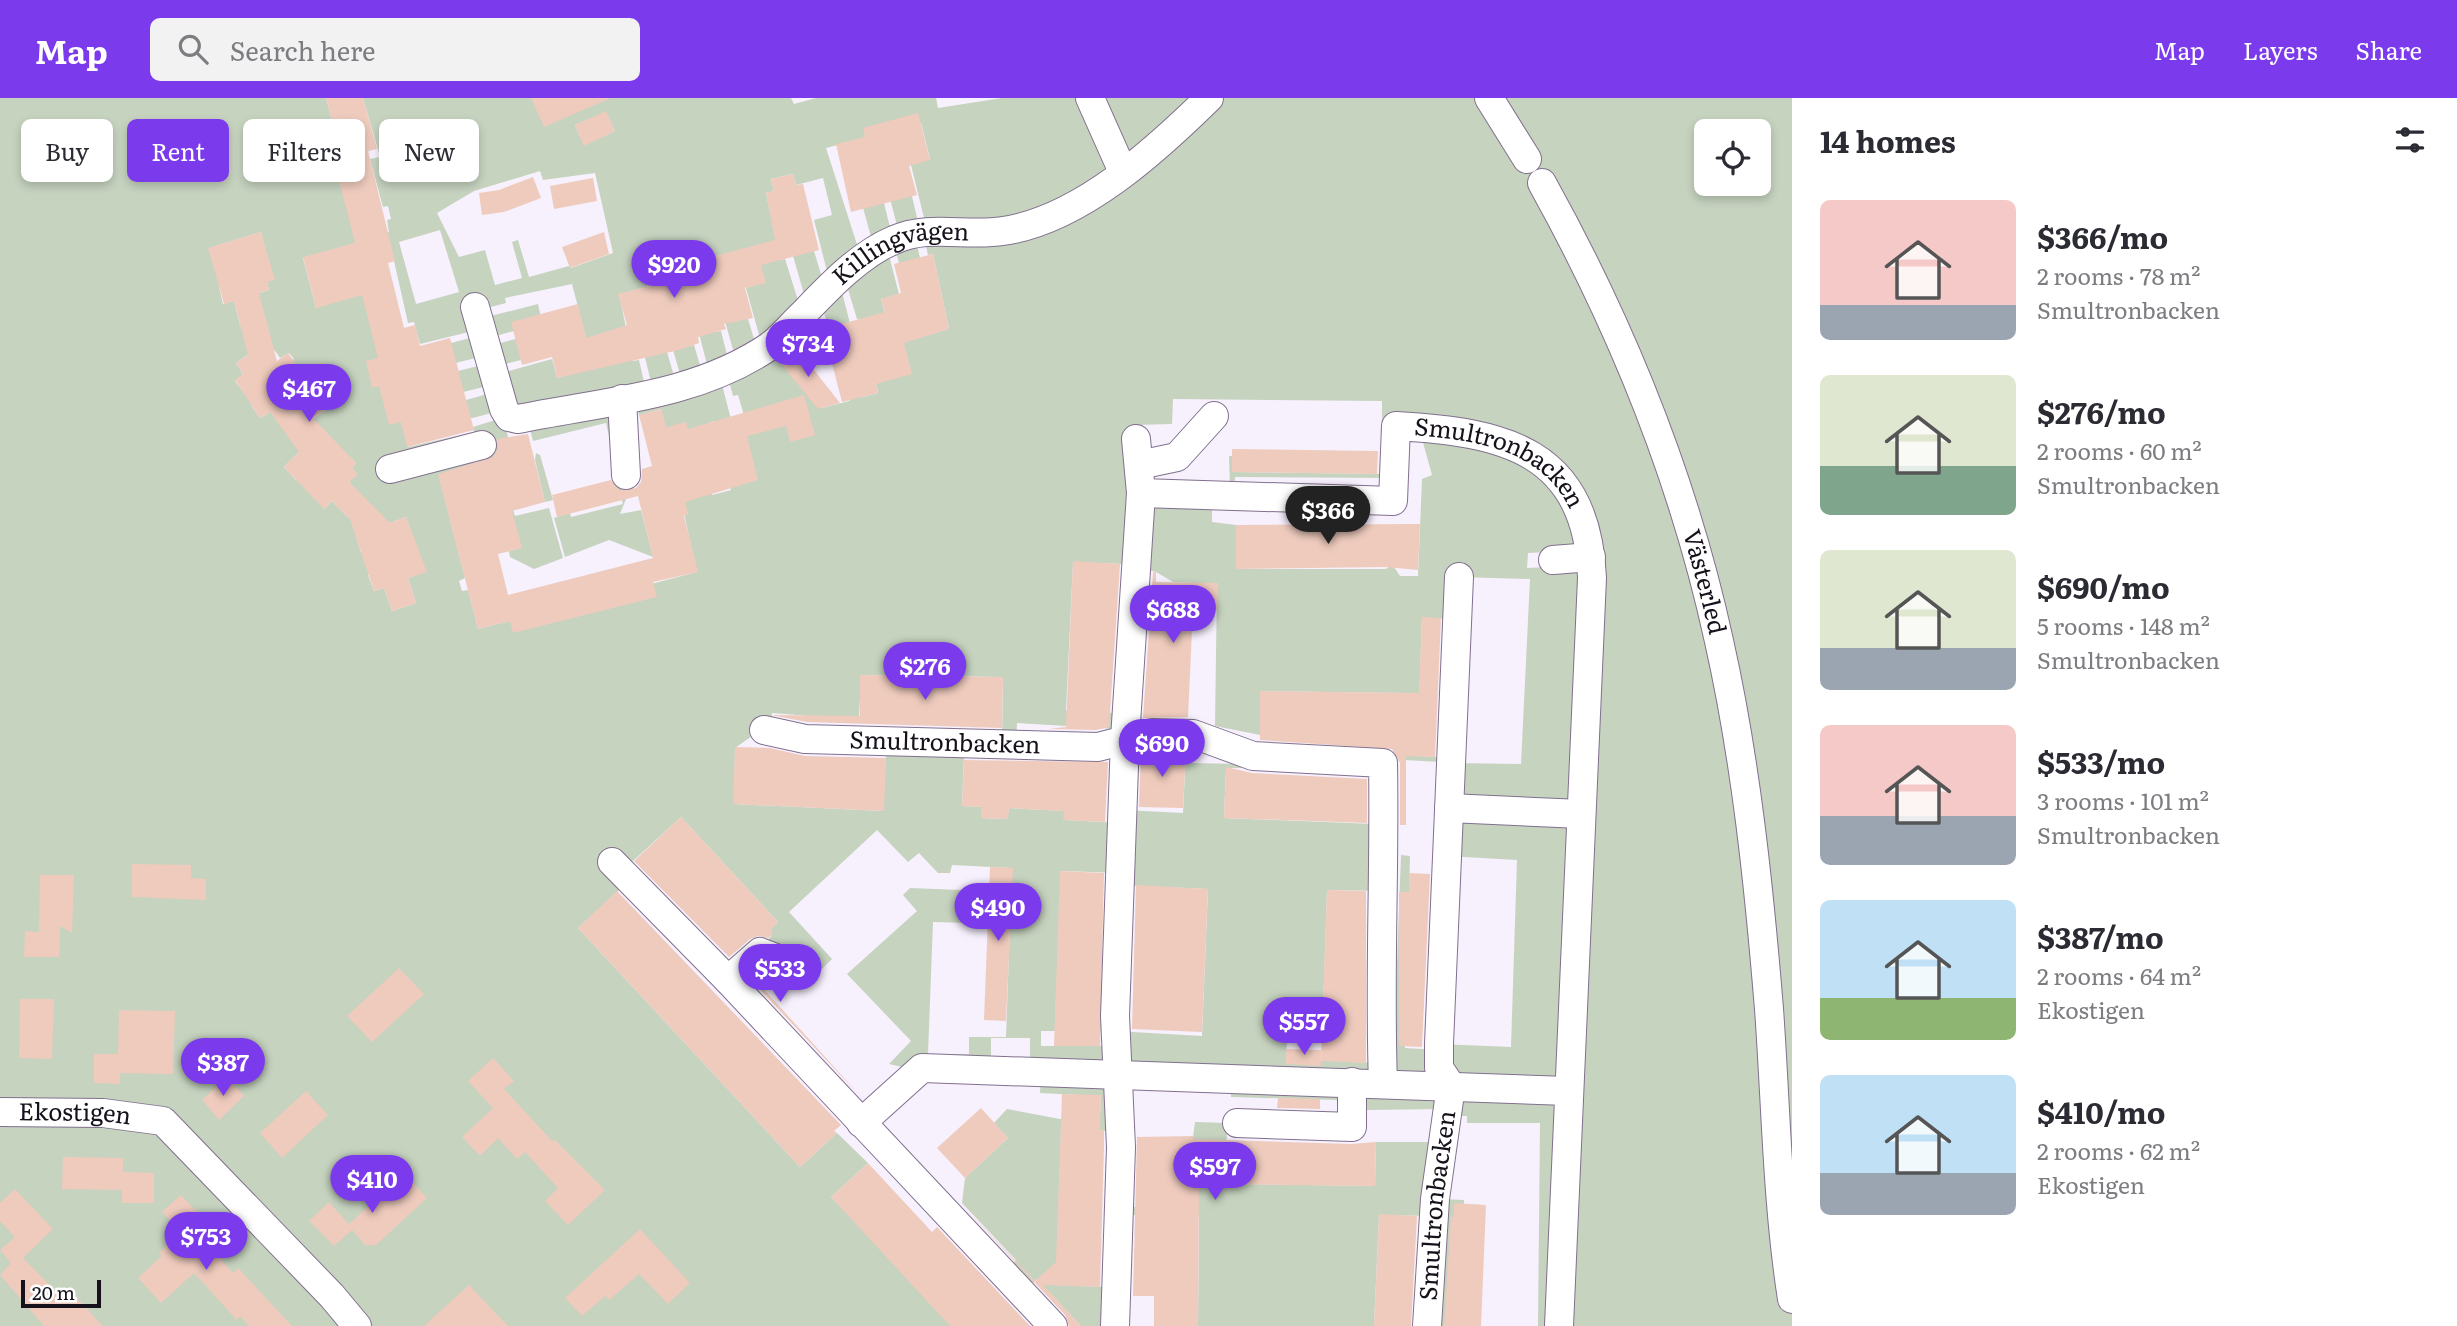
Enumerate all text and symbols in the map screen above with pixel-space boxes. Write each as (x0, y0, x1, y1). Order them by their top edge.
search box (150, 18, 640, 81)
text: Map (35, 25, 108, 74)
icon: search (174, 30, 212, 68)
text: Search here (230, 30, 376, 69)
text: Map (2154, 32, 2205, 67)
text: Layers (2243, 32, 2317, 67)
text: Share (2355, 32, 2422, 67)
text: 14 homes (1820, 118, 1956, 162)
chip: Buy (21, 119, 113, 182)
chip: Rent (127, 119, 229, 182)
chip: Filters (243, 119, 365, 182)
chip: New (379, 119, 479, 182)
map controls (1694, 119, 1771, 196)
button: locate (1694, 119, 1771, 196)
icon: filters (2391, 121, 2429, 159)
street label: Killingvägen (823, 212, 970, 292)
text: $366/mo (2037, 214, 2168, 258)
icon: home (1876, 228, 1960, 312)
pin: $920 (633, 240, 715, 300)
text: $920 (647, 246, 701, 280)
text: 2 rooms · 78 m² (2037, 258, 2200, 292)
text: Smultronbacken (2037, 292, 2220, 326)
pin: $734 (767, 320, 849, 379)
text: $734 (782, 325, 834, 359)
pin: $467 (268, 364, 350, 424)
text: $467 (282, 370, 336, 404)
text: $276/mo (2037, 389, 2166, 433)
icon: home (1876, 403, 1960, 487)
street label: Smultronbacken (1413, 407, 1595, 514)
text: 2 rooms · 60 m² (2037, 433, 2202, 467)
text: Smultronbacken (2037, 467, 2220, 501)
pin: $366 (1287, 486, 1369, 546)
text: $366 (1301, 492, 1355, 526)
street label: Västerled (1676, 525, 1737, 638)
text: $690/mo (2037, 564, 2170, 608)
icon: home (1876, 578, 1960, 662)
pin: $688 (1132, 586, 1214, 645)
text: $688 (1146, 591, 1200, 625)
text: 5 rooms · 148 m² (2037, 608, 2210, 642)
pin: $276 (884, 642, 966, 702)
text: Smultronbacken (2037, 642, 2220, 676)
text: $276 (899, 648, 951, 682)
street label: Smultronbacken (849, 720, 1041, 760)
pin: $690 (1121, 720, 1203, 779)
text: $690 (1135, 725, 1189, 759)
text: $533/mo (2037, 739, 2165, 783)
icon: home (1876, 753, 1960, 837)
text: 3 rooms · 101 m² (2037, 783, 2209, 817)
text: Smultronbacken (2037, 817, 2220, 851)
pin: $490 (957, 884, 1039, 943)
text: $490 (971, 889, 1025, 923)
text: $387/mo (2037, 914, 2164, 958)
icon: home (1876, 928, 1960, 1012)
pin: $533 (739, 944, 821, 1004)
text: $533 (754, 950, 806, 984)
text: 2 rooms · 64 m² (2037, 958, 2201, 992)
text: Ekostigen (2037, 992, 2145, 1026)
pin: $557 (1263, 998, 1345, 1057)
text: $557 (1279, 1003, 1329, 1037)
pin: $387 (182, 1038, 264, 1098)
text: $387 (197, 1044, 249, 1078)
text: $410/mo (2037, 1089, 2166, 1133)
street label: Ekostigen (19, 1092, 134, 1132)
icon: home (1876, 1103, 1960, 1187)
street label: Smultronbacken (1409, 1108, 1462, 1302)
text: 2 rooms · 62 m² (2037, 1133, 2200, 1167)
pin: $597 (1174, 1142, 1256, 1202)
text: $597 (1189, 1148, 1241, 1182)
pin: $410 (331, 1156, 413, 1215)
text: $410 (346, 1161, 398, 1195)
text: Ekostigen (2037, 1167, 2145, 1201)
pin: $753 (165, 1212, 247, 1272)
text: $753 (181, 1218, 231, 1252)
scale bar (21, 1277, 102, 1309)
text: 20 m (32, 1278, 75, 1306)

